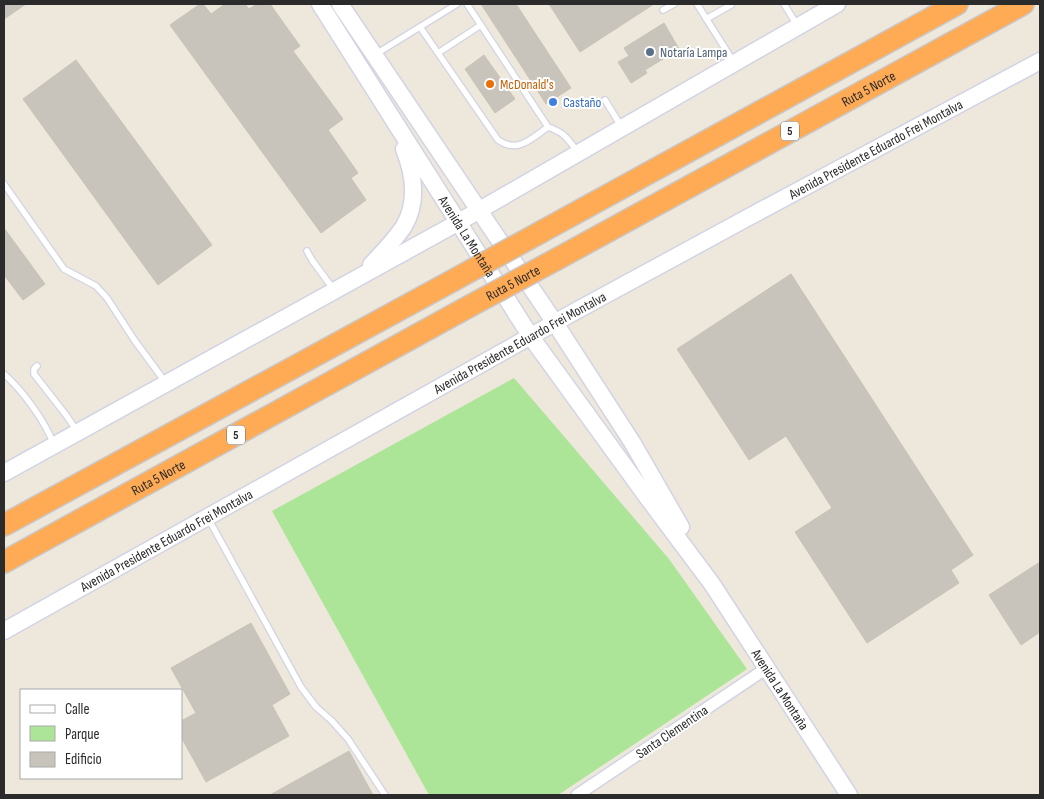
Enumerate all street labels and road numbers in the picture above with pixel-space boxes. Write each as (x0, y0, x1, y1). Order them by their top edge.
street label: Ruta 5 Norte (838, 67, 898, 110)
street label: Avenida Presidente Eduardo Frei Montalva (785, 96, 965, 203)
road number: 5 (781, 122, 799, 140)
street label: Avenida La Montaña (435, 192, 499, 280)
street label: Ruta 5 Norte (483, 261, 543, 304)
street label: Avenida Presidente Eduardo Frei Montalva (430, 288, 609, 398)
road number: 5 (227, 426, 245, 444)
street label: Ruta 5 Norte (128, 456, 188, 499)
street label: Avenida Presidente Eduardo Frei Montalva (76, 485, 255, 596)
street label: Avenida La Montaña (747, 645, 813, 733)
street label: Santa Clementina (633, 702, 711, 762)

